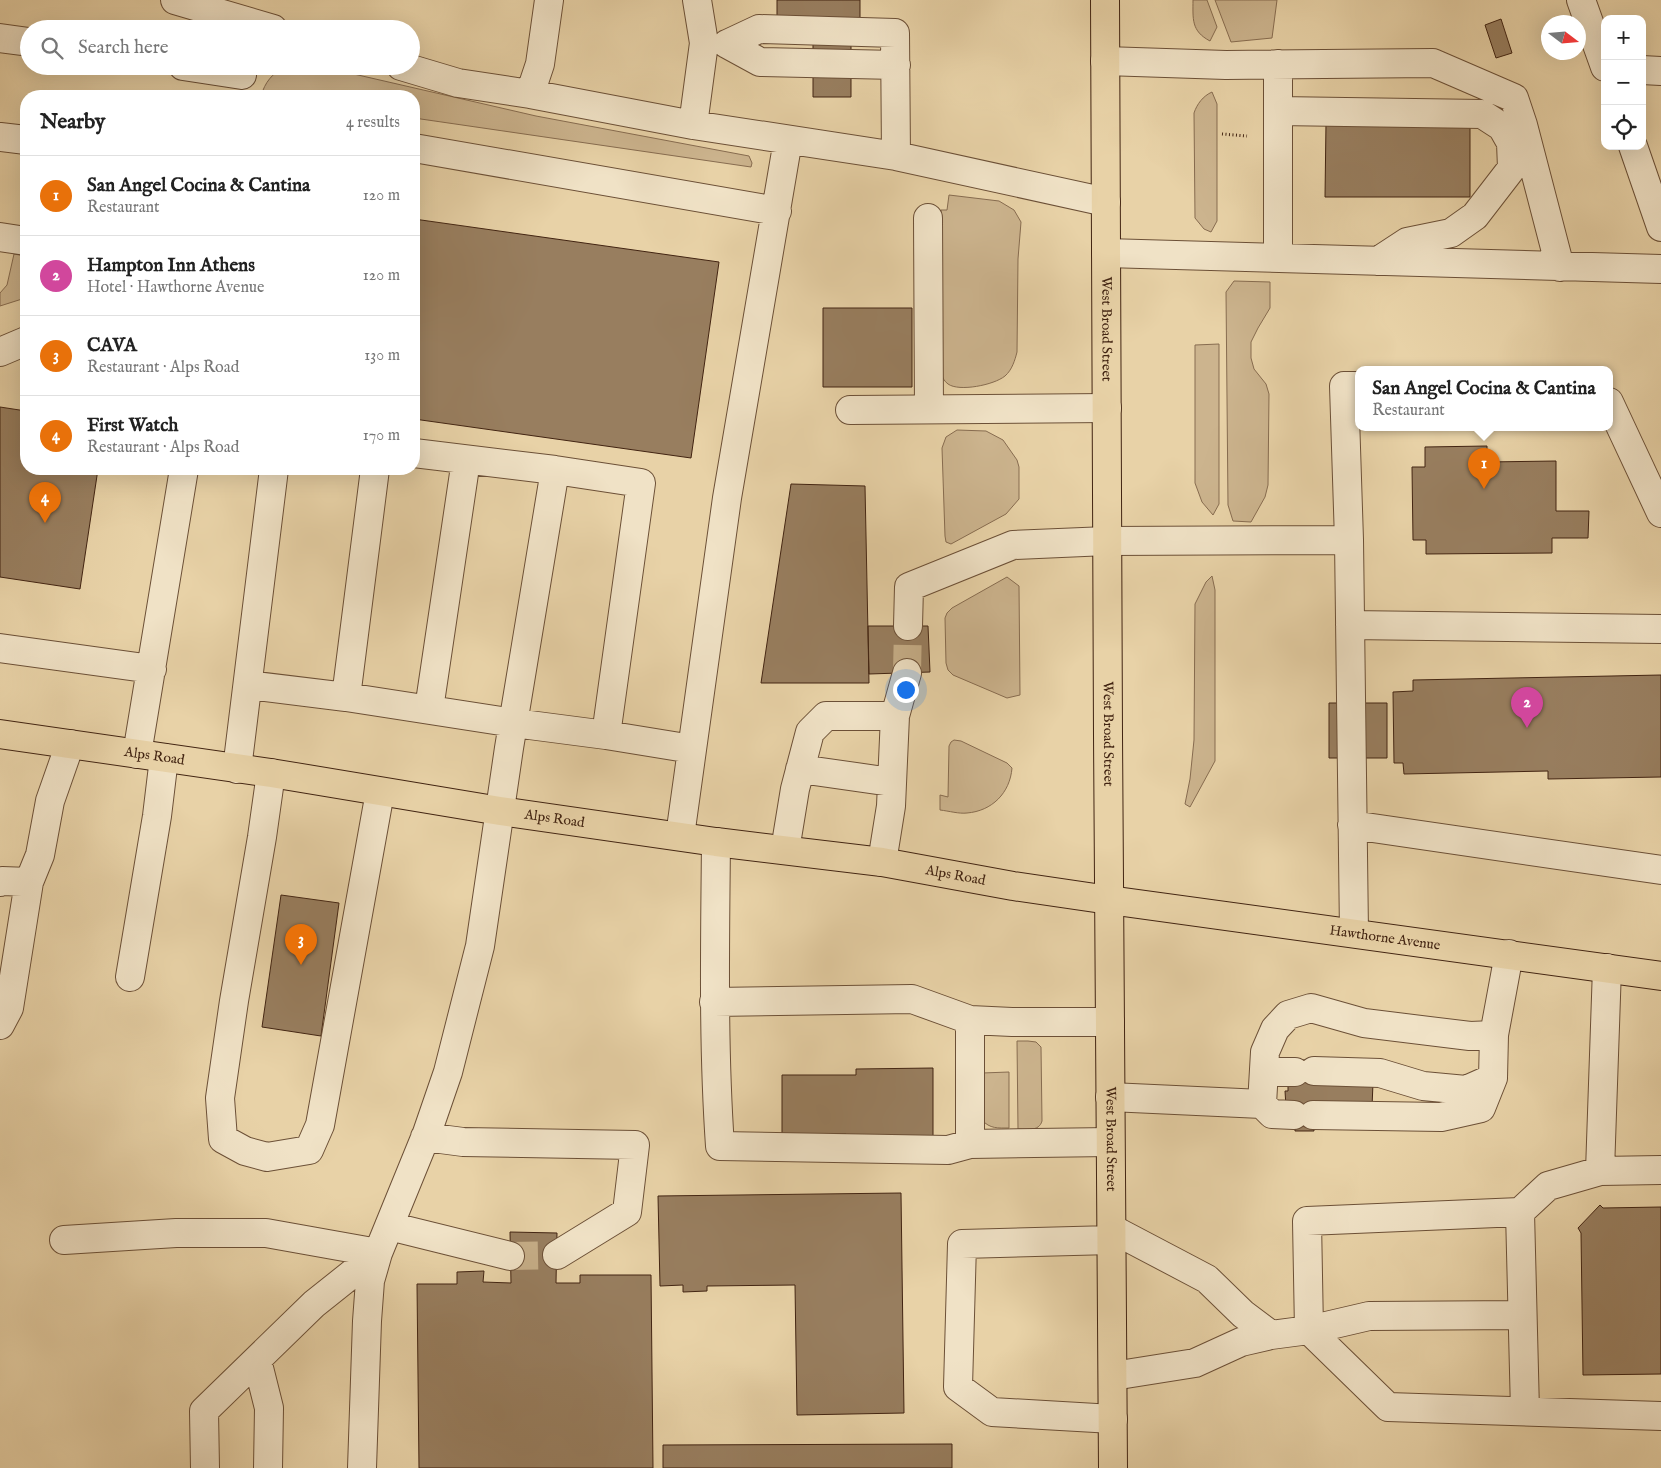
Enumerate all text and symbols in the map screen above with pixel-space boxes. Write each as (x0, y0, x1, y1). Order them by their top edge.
north arrow (1541, 15, 1586, 60)
map controls (1601, 15, 1646, 150)
button: + (1601, 15, 1646, 60)
search box (20, 20, 420, 75)
icon: search (38, 34, 66, 62)
text: Search here (78, 36, 169, 60)
button: − (1601, 60, 1646, 105)
button: locate (1601, 105, 1646, 150)
text: Nearby (40, 109, 105, 136)
text: 4 results (346, 113, 400, 133)
text: San Angel Cocina & Cantina (87, 174, 310, 198)
text: 1 (53, 186, 59, 206)
text: 120 m (363, 186, 400, 206)
text: Restaurant (87, 198, 160, 218)
text: Hampton Inn Athens (87, 254, 255, 278)
text: 2 (52, 266, 60, 286)
text: 120 m (363, 266, 400, 286)
street label: West Broad Street (1097, 276, 1116, 382)
text: Hotel · Hawthorne Avenue (87, 278, 264, 298)
text: CAVA (87, 334, 137, 358)
text: 3 (53, 346, 59, 366)
text: 130 m (364, 346, 400, 366)
text: Restaurant · Alps Road (87, 358, 239, 378)
popup (1355, 366, 1613, 431)
text: San Angel Cocina & Cantina (1372, 377, 1596, 401)
text: Restaurant (1372, 401, 1445, 421)
text: First Watch (87, 414, 178, 438)
text: 4 (52, 426, 60, 446)
text: 170 m (363, 426, 400, 446)
text: Restaurant · Alps Road (87, 438, 239, 458)
pin: 1 (1468, 448, 1500, 489)
pin: 4 (29, 482, 61, 523)
your location (893, 677, 919, 703)
street label: West Broad Street (1099, 681, 1117, 787)
pin: 2 (1511, 687, 1543, 728)
street label: Alps Road (122, 743, 186, 770)
street label: Alps Road (522, 805, 586, 832)
street label: Alps Road (923, 861, 987, 890)
street label: Hawthorne Avenue (1328, 921, 1442, 955)
pin: 3 (285, 924, 317, 965)
street label: West Broad Street (1101, 1086, 1120, 1192)

